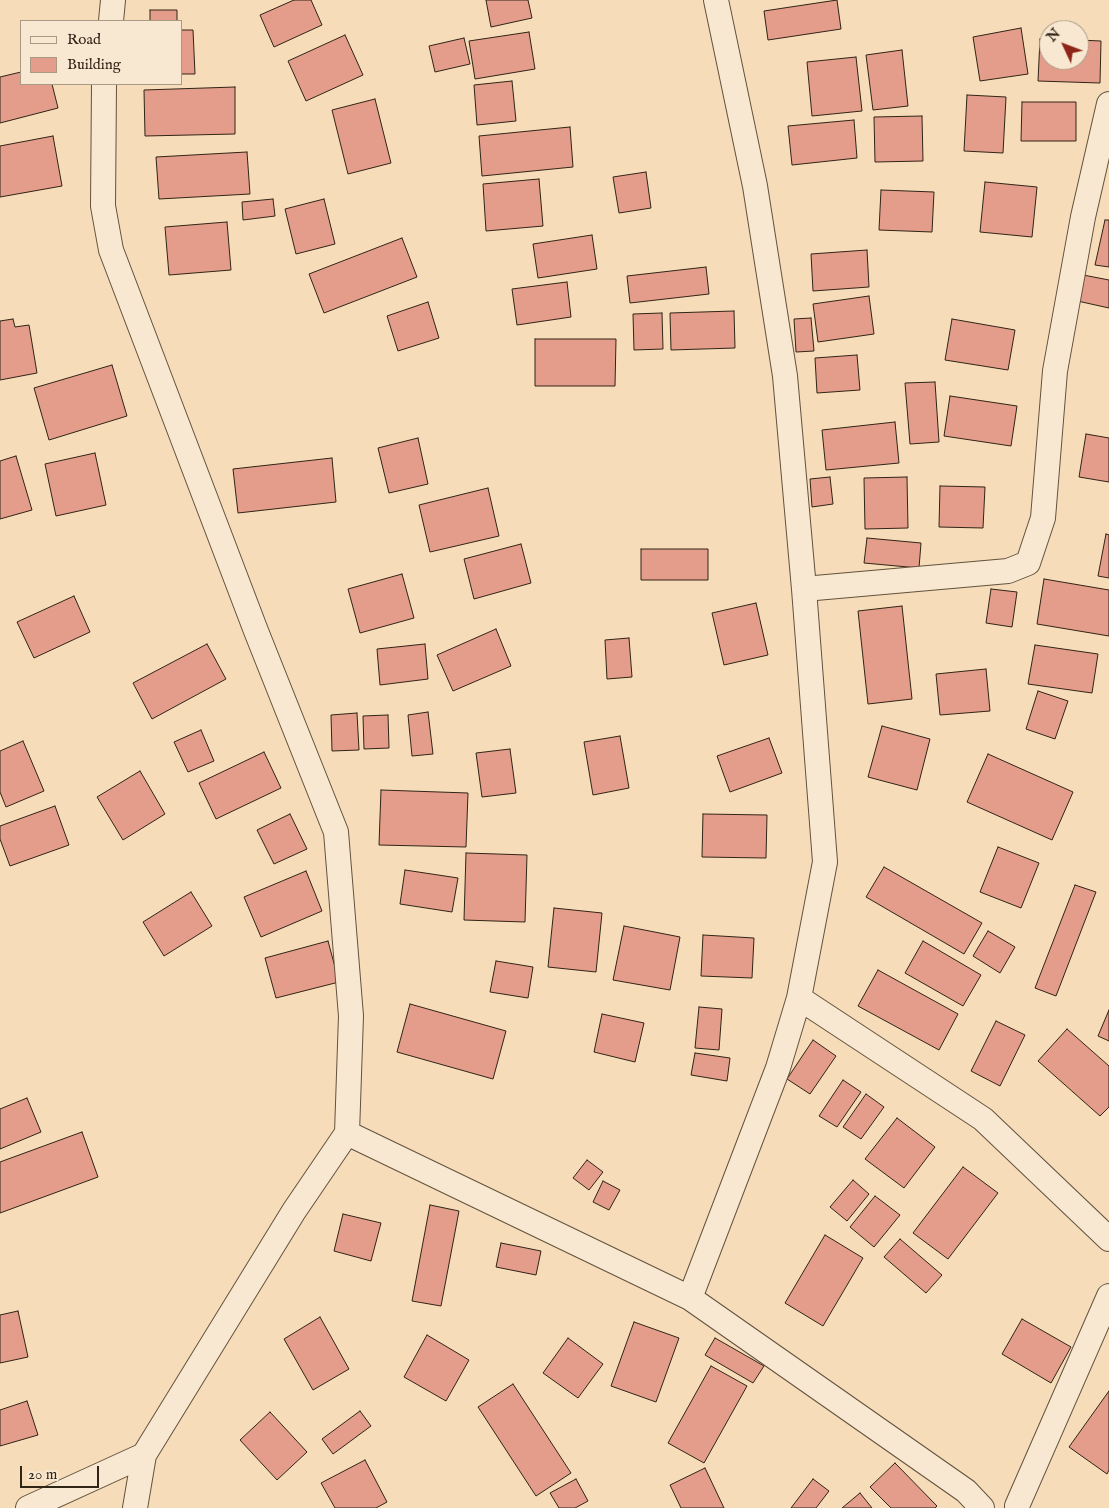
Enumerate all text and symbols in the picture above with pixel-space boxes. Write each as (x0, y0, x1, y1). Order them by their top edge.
legend (20, 20, 182, 85)
north arrow (1039, 20, 1089, 70)
text: N (1043, 25, 1064, 46)
text: Road (67, 30, 101, 49)
text: Building (67, 55, 121, 74)
scale bar (22, 1456, 101, 1488)
text: 20 m (28, 1465, 57, 1484)

